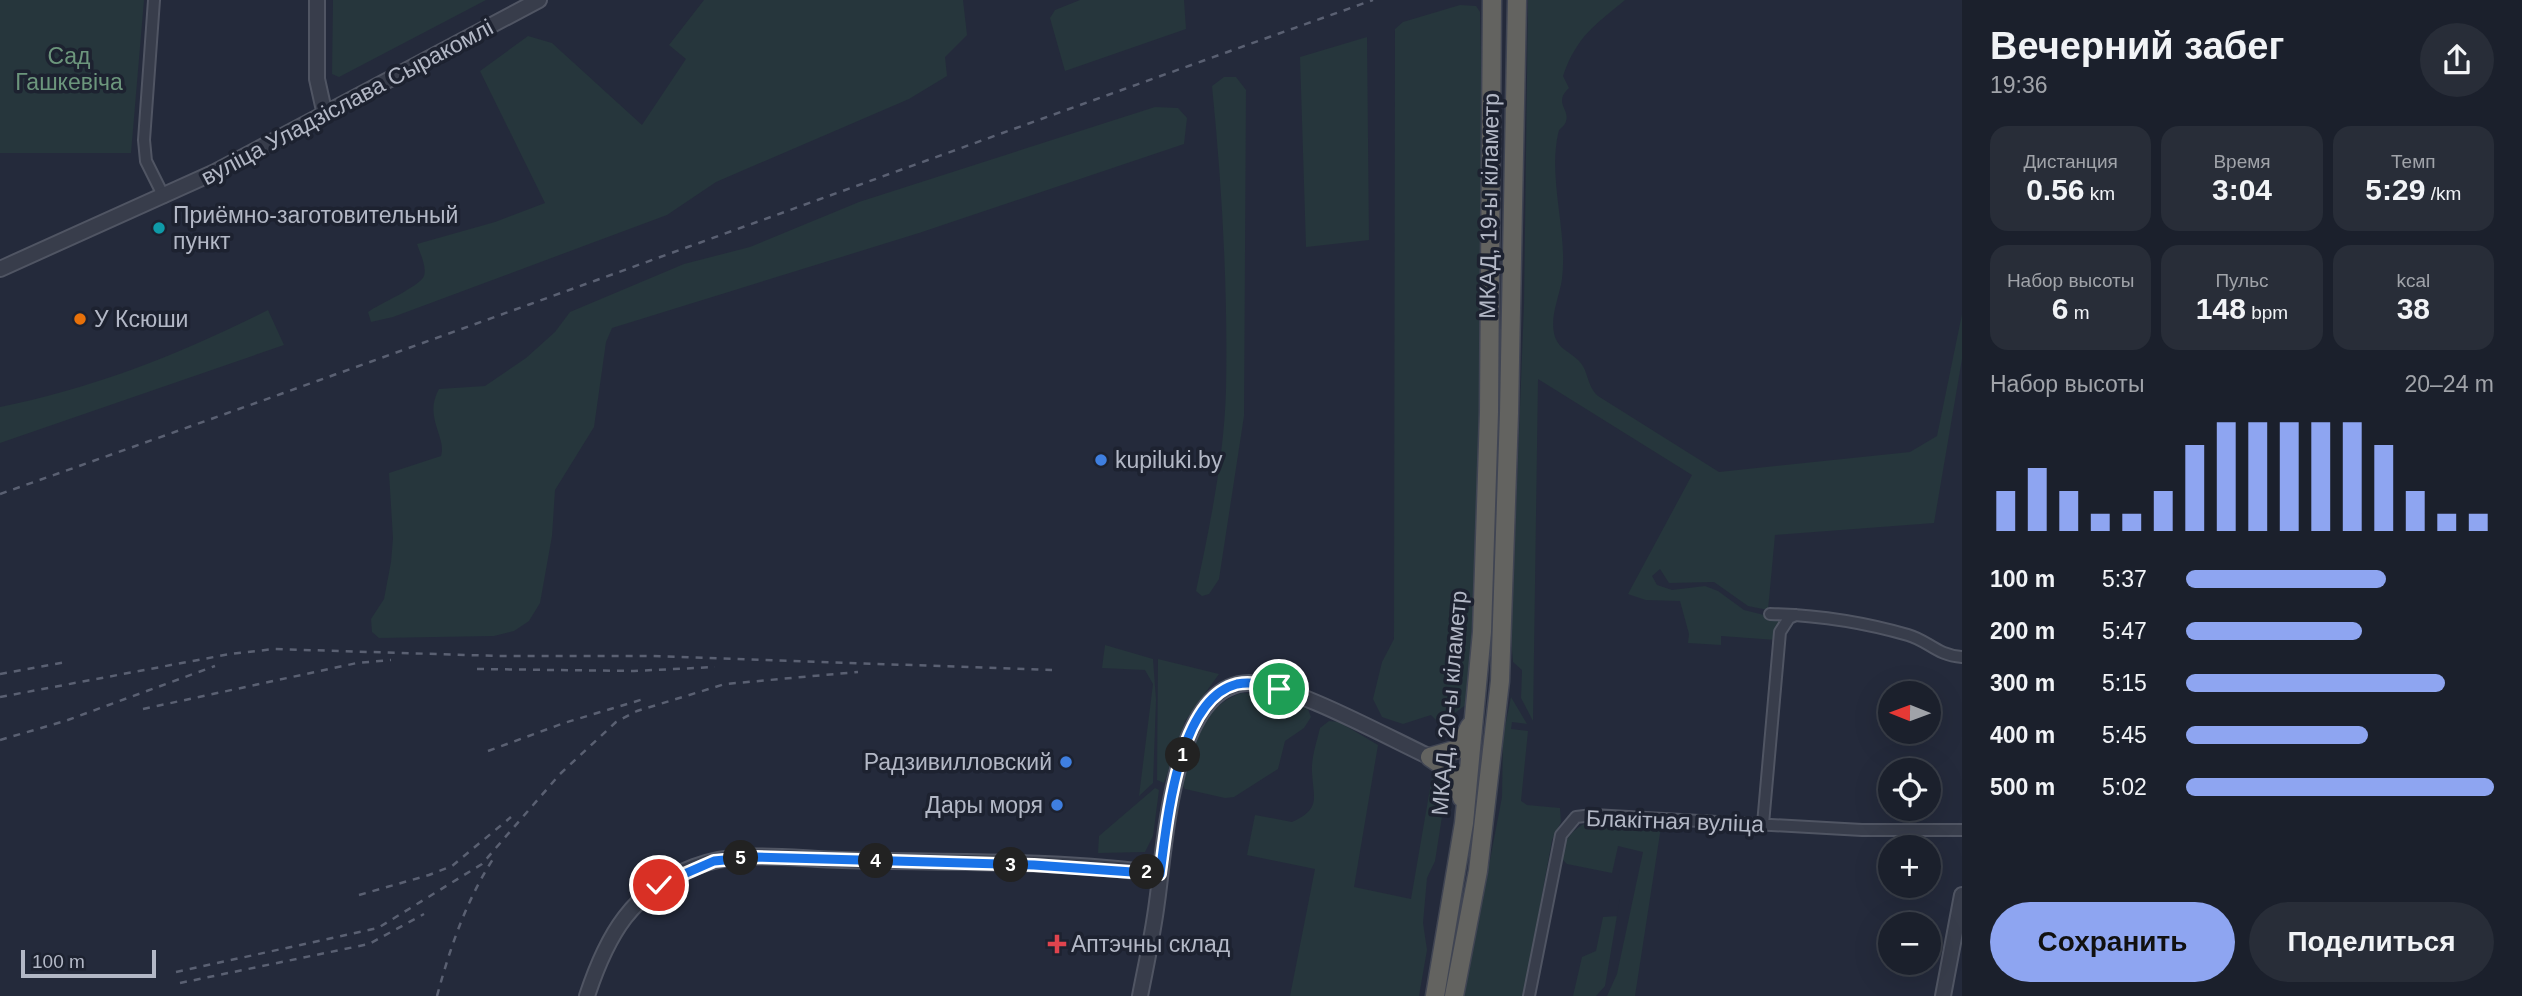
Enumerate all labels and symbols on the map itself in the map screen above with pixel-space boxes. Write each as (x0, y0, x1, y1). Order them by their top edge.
street label: вуліца Уладзіслава Сыракомлі (197, 14, 497, 190)
park label: Сад Гашкевіча (15, 43, 123, 95)
street label: МКАД, 19-ы кіламетр (1474, 93, 1504, 319)
place label: Приёмно-заготовительный пункт (173, 202, 458, 254)
marker: Приёмно-заготовительный пункт (151, 220, 167, 236)
place label: У Ксюши (94, 306, 188, 332)
marker: У Ксюши (72, 311, 88, 327)
place label: kupiluki.by (1115, 447, 1223, 473)
marker: kupiluki.by (1093, 452, 1109, 468)
street label: МКАД, 20-ы кіламетр (1426, 589, 1472, 817)
pin (1249, 659, 1309, 719)
north arrow (1878, 681, 1941, 744)
pin: 1 (1166, 738, 1200, 772)
place label: Радзивилловский (864, 749, 1052, 775)
marker: Радзивилловский (1058, 754, 1074, 770)
place label: Дары моря (925, 792, 1043, 818)
marker: Дары моря (1049, 797, 1065, 813)
street label: Блакітная вуліца (1585, 805, 1765, 837)
pin: 5 (724, 840, 758, 876)
pin: 4 (858, 844, 894, 878)
pin: 3 (993, 848, 1028, 882)
pin: 2 (1130, 854, 1164, 890)
pin (629, 855, 689, 915)
place label: Аптэчны склад (1071, 931, 1231, 957)
marker: Аптэчны склад (1049, 936, 1065, 952)
scale bar (21, 947, 156, 979)

